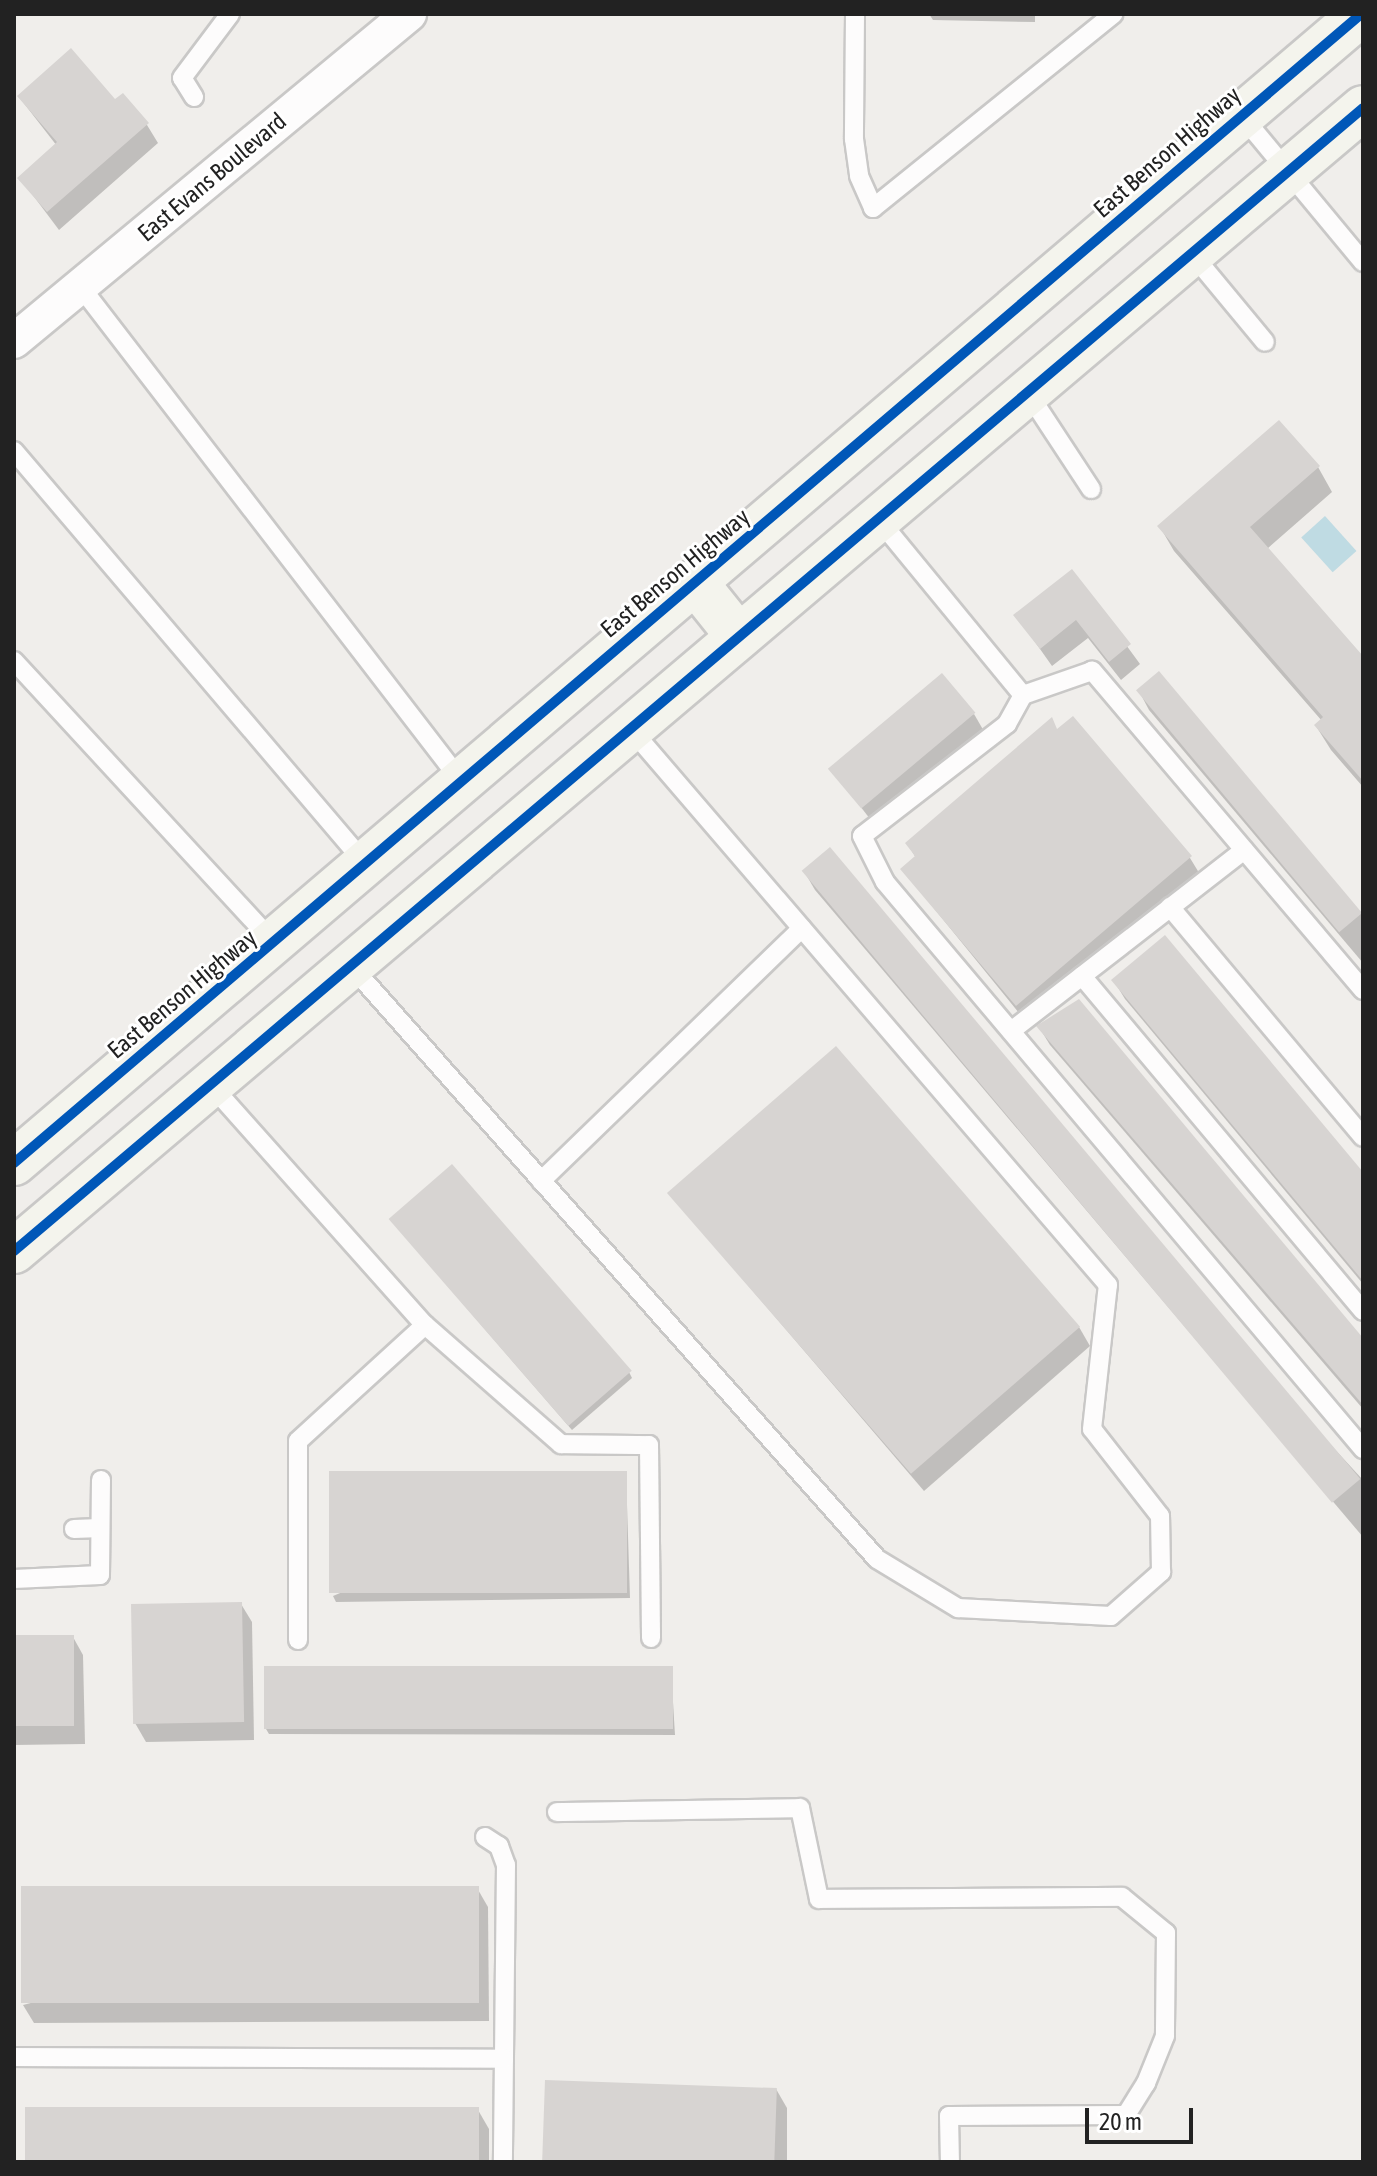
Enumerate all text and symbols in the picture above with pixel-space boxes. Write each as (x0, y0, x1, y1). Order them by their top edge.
street label: East Benson Highway (1088, 80, 1246, 224)
street label: East Evans Boulevard (132, 107, 292, 247)
street label: East Benson Highway (595, 502, 755, 644)
street label: East Benson Highway (102, 923, 262, 1065)
scale bar (1089, 2092, 1197, 2142)
text: 20 m (1099, 2108, 1142, 2135)

